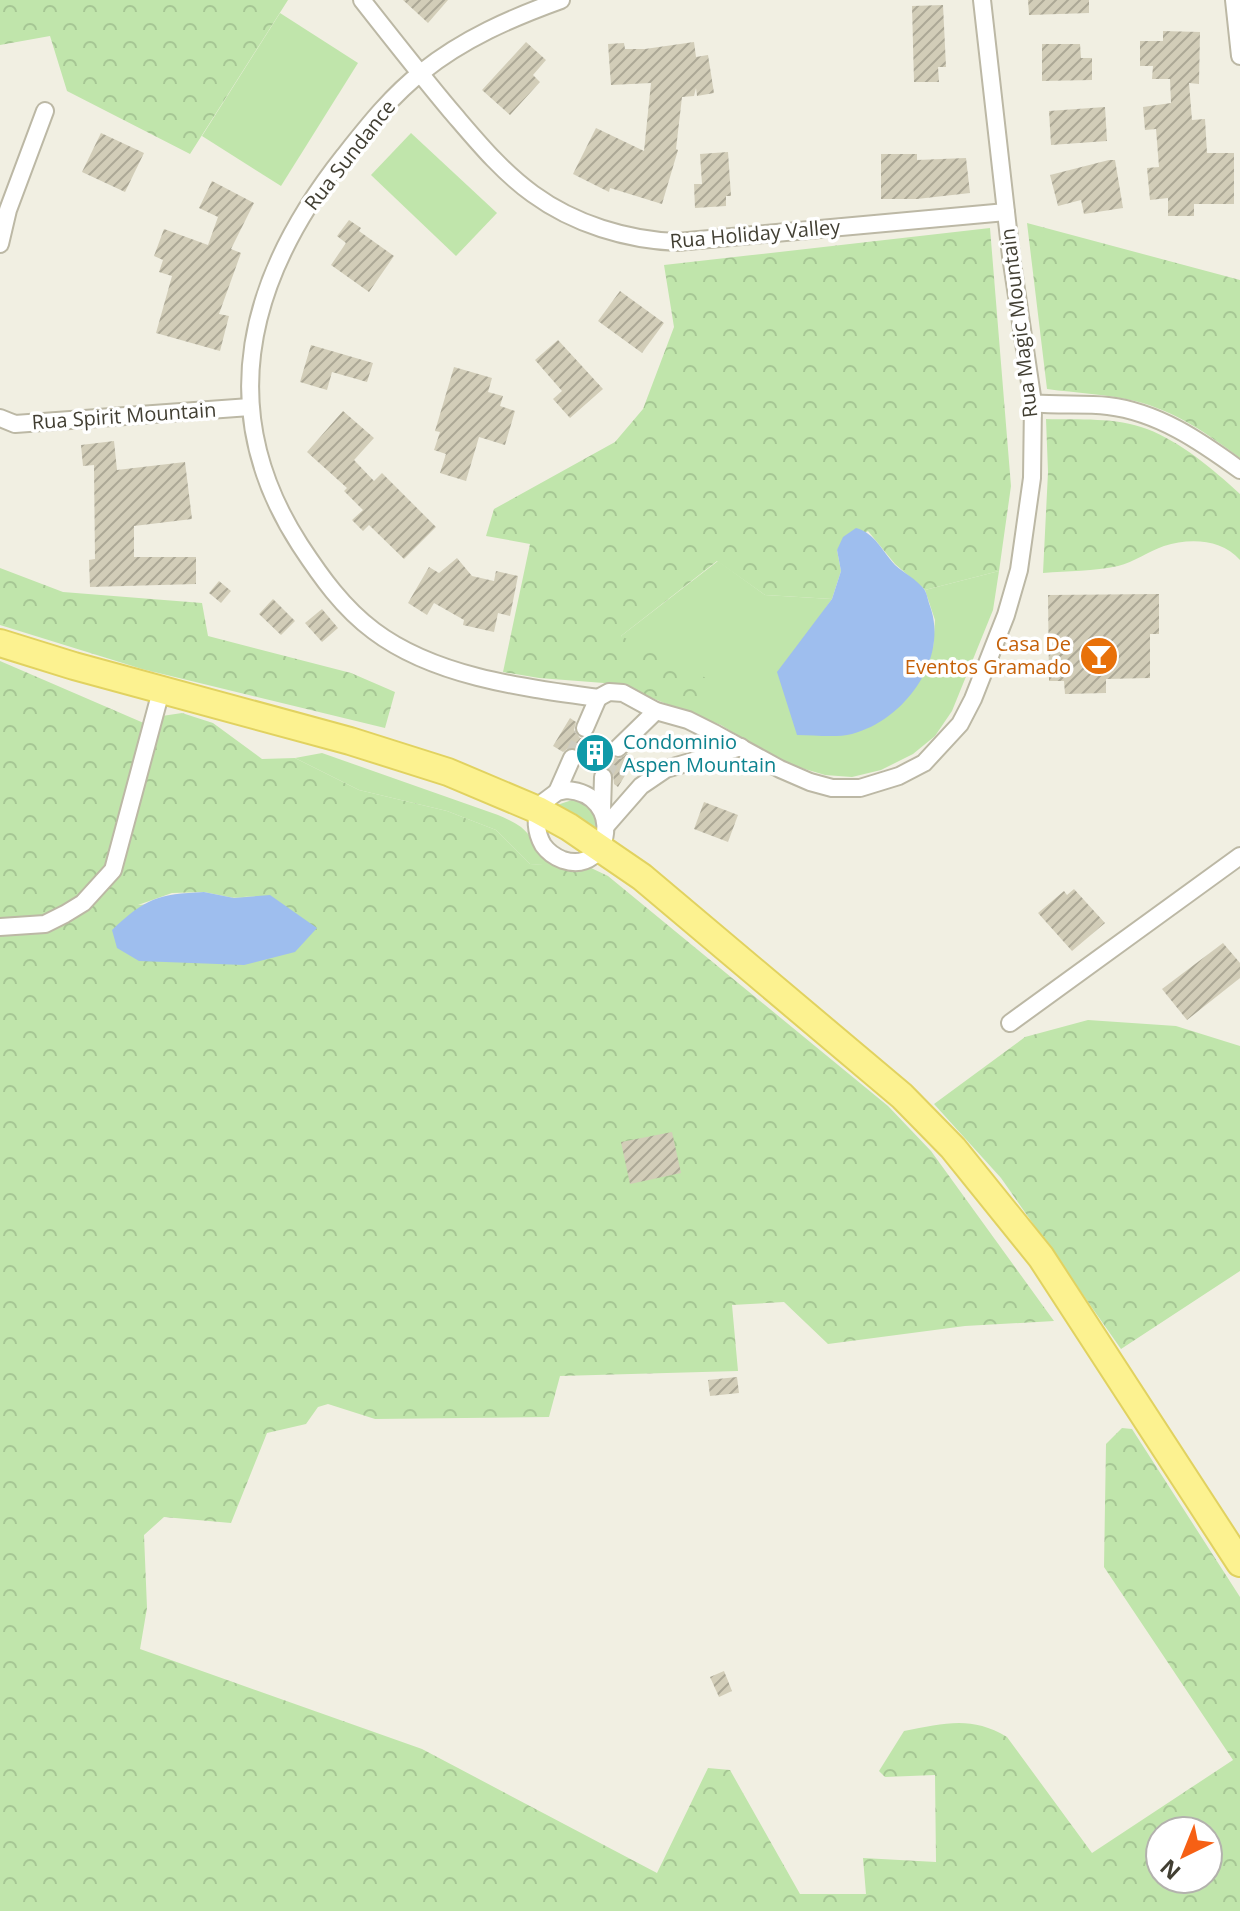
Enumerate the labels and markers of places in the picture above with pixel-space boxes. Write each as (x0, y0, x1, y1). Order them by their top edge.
place label: Casa De Eventos Gramado (905, 630, 1071, 680)
bar icon: Casa De Eventos Gramado (1078, 635, 1120, 677)
place label: Condominio Aspen Mountain (623, 728, 776, 778)
building icon: Condominio Aspen Mountain (574, 732, 616, 774)

